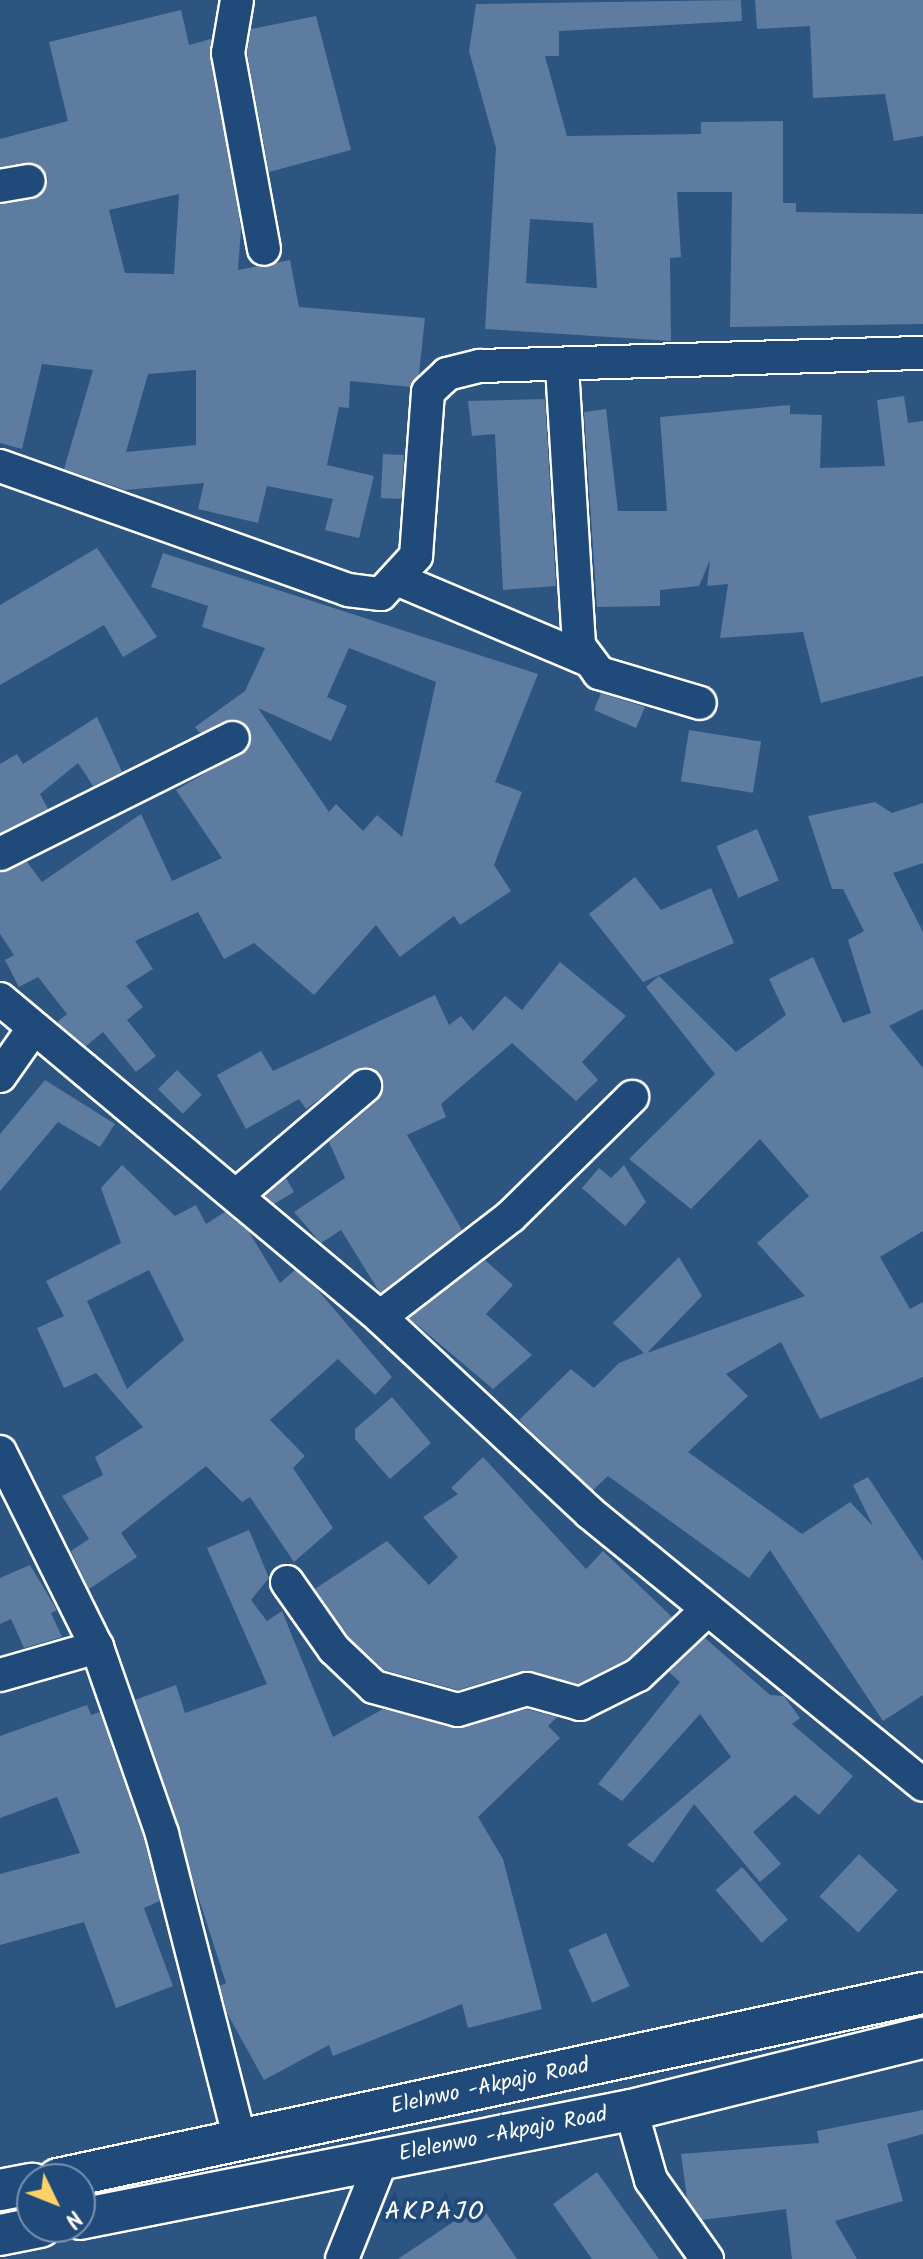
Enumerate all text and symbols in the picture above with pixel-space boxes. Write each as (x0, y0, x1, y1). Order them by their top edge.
street label: Elelnwo -Akpajo Road (388, 2053, 592, 2121)
street label: Elelenwo -Akpajo Road (396, 2102, 610, 2168)
north arrow (16, 2163, 96, 2243)
district label: AKPAJO (384, 2197, 486, 2229)
text: N (55, 2201, 90, 2235)

